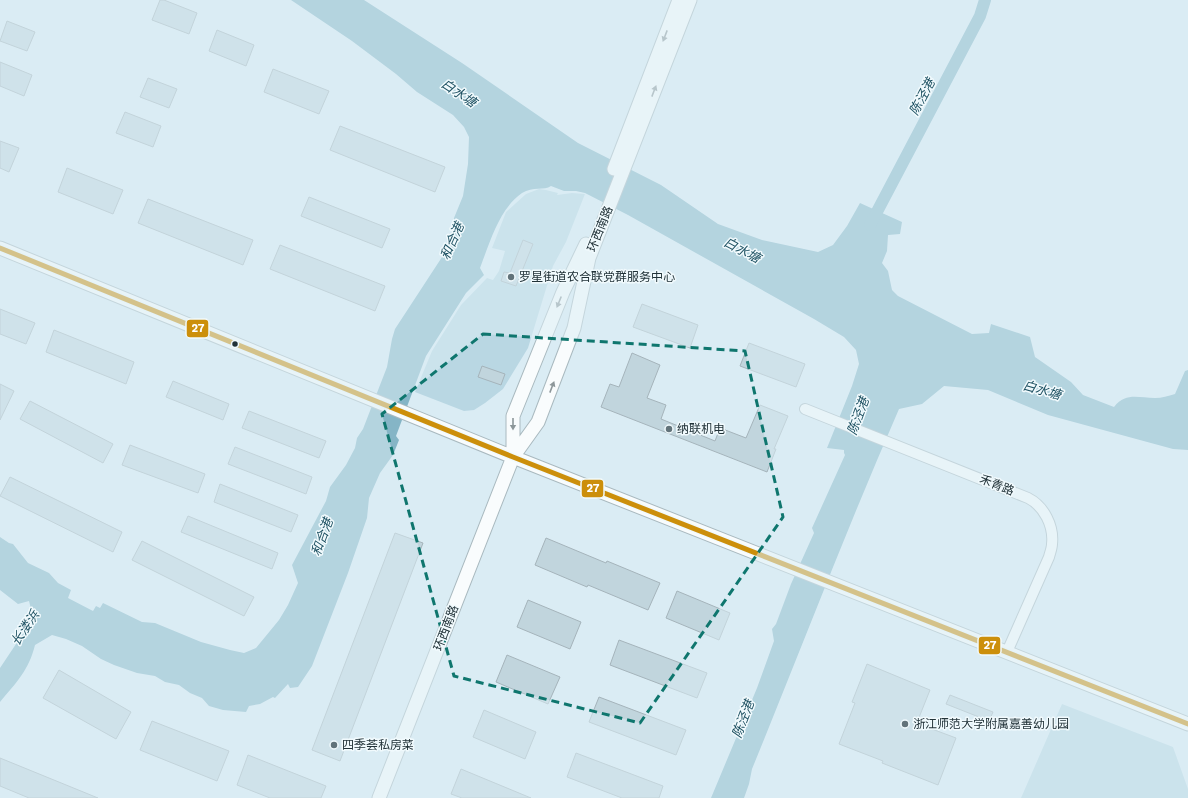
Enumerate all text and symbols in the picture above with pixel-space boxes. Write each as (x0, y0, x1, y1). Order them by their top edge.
one-way arrow (662, 31, 668, 42)
water label: 陈泾港 (906, 75, 939, 118)
water label: 白水塘 (439, 76, 481, 111)
one-way arrow (652, 84, 658, 96)
street label: 环西南路 (585, 204, 615, 254)
water label: 和合港 (437, 218, 468, 262)
water label: 白水塘 (721, 234, 764, 267)
place label: 罗星街道农合联党群服务中心 (519, 270, 675, 284)
marker: 罗星街道农合联党群服务中心 (506, 272, 516, 282)
one-way arrow (556, 297, 562, 308)
line badge: 27 (186, 319, 209, 338)
text: 27 (191, 322, 205, 335)
unlabelled marker (230, 339, 240, 349)
water label: 白水塘 (1021, 377, 1065, 403)
one-way arrow (549, 380, 555, 392)
water label: 陈泾港 (844, 393, 872, 437)
one-way arrow (510, 418, 516, 431)
place label: 纳联机电 (677, 422, 725, 436)
marker: 纳联机电 (664, 424, 674, 434)
street label: 禾青路 (978, 472, 1016, 498)
line badge: 27 (581, 479, 604, 498)
text: 27 (586, 482, 600, 495)
water label: 和合港 (308, 514, 336, 558)
street label: 环西南路 (431, 603, 461, 653)
water label: 长溇浜 (8, 607, 43, 648)
line badge: 27 (978, 636, 1001, 655)
text: 27 (983, 639, 997, 652)
water label: 陈泾港 (729, 696, 758, 740)
place label: 浙江师范大学附属嘉善幼儿园 (913, 717, 1069, 731)
marker: 浙江师范大学附属嘉善幼儿园 (900, 719, 910, 729)
place label: 四季荟私房菜 (342, 738, 414, 752)
marker: 四季荟私房菜 (329, 740, 339, 750)

